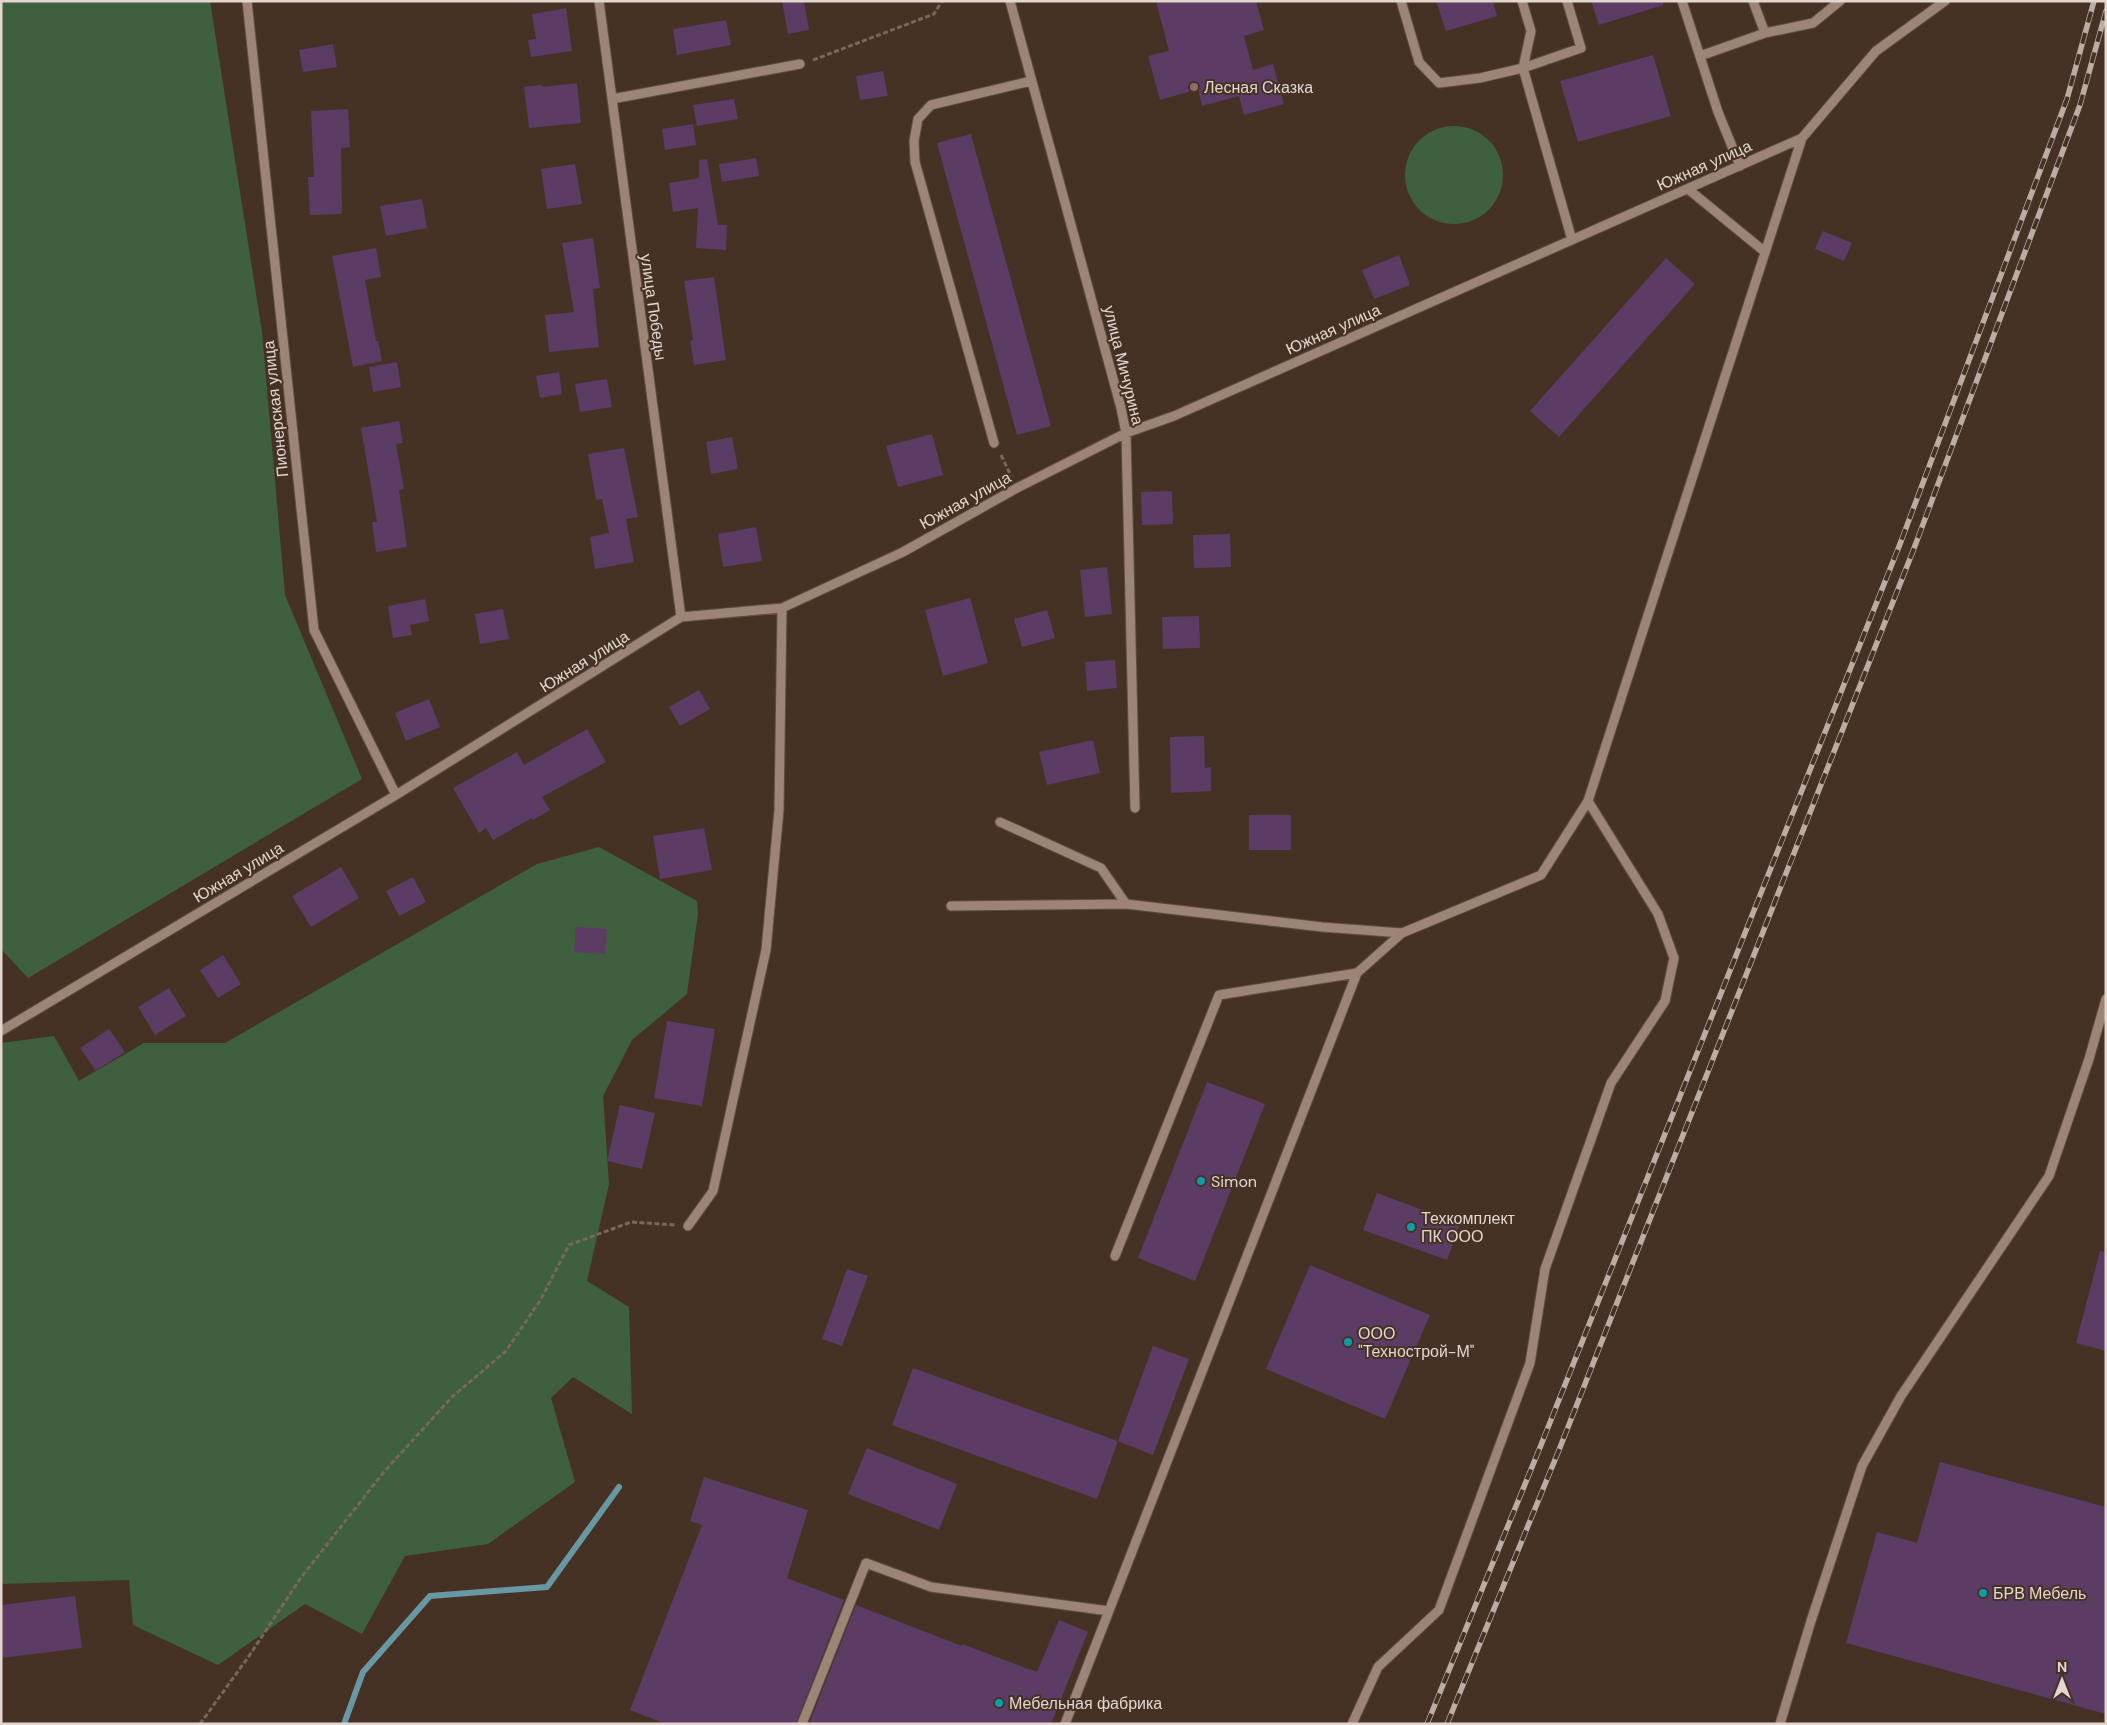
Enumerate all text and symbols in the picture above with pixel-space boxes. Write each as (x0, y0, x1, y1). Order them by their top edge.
place label: Лесная Сказка (1204, 77, 1313, 98)
marker: Лесная Сказка (1188, 81, 1200, 93)
street label: Южная улица (1654, 135, 1755, 196)
street label: улица Победы (636, 253, 671, 362)
street label: Южная улица (1283, 299, 1384, 360)
street label: улица Мичурина (1099, 303, 1149, 427)
street label: Пионерская улица (258, 340, 293, 478)
street label: Южная улица (916, 467, 1015, 534)
street label: Южная улица (536, 626, 633, 697)
street label: Южная улица (189, 837, 287, 908)
place label: Simon (1211, 1171, 1257, 1192)
marker: Simon (1195, 1175, 1207, 1187)
place label: Техкомплект ПК ООО (1421, 1208, 1516, 1247)
marker: Техкомплект ПК ООО (1405, 1221, 1417, 1233)
place label: ООО "Технострой-М" (1358, 1323, 1475, 1362)
marker: ООО "Технострой-М" (1342, 1336, 1354, 1348)
place label: БРВ Мебель (1993, 1583, 2086, 1604)
marker: БРВ Мебель (1977, 1587, 1989, 1599)
north arrow (2037, 1655, 2087, 1705)
text: N (2057, 1658, 2067, 1676)
place label: Мебельная фабрика (1009, 1693, 1162, 1714)
marker: Мебельная фабрика (993, 1697, 1005, 1709)

